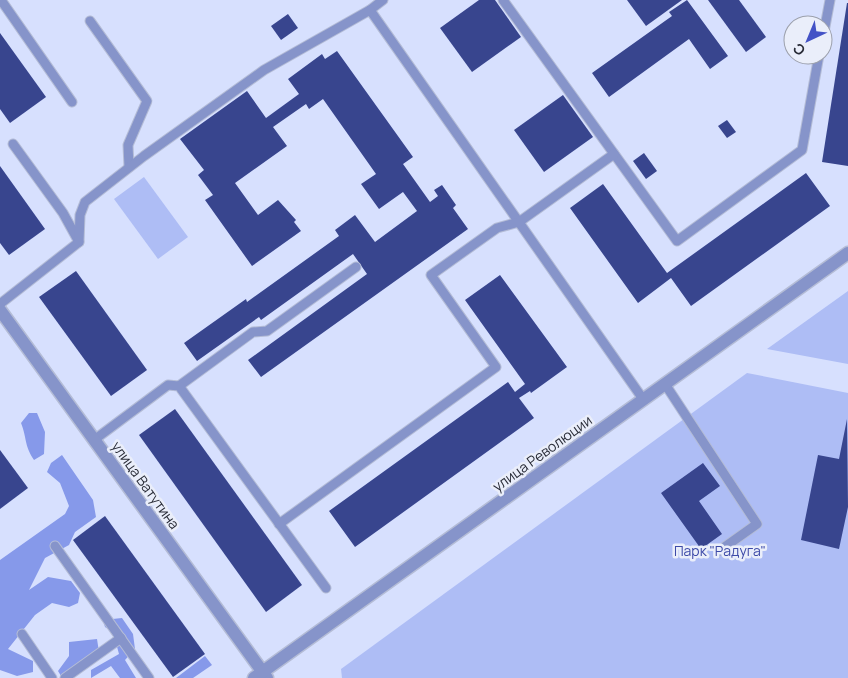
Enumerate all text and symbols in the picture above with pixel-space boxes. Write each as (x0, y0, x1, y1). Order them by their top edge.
north arrow (783, 15, 833, 65)
text: С (788, 39, 809, 60)
street label: улица Революции (488, 410, 596, 496)
street label: улица Ватутина (108, 437, 184, 533)
park label: Парк "Радуга" (674, 541, 766, 560)

